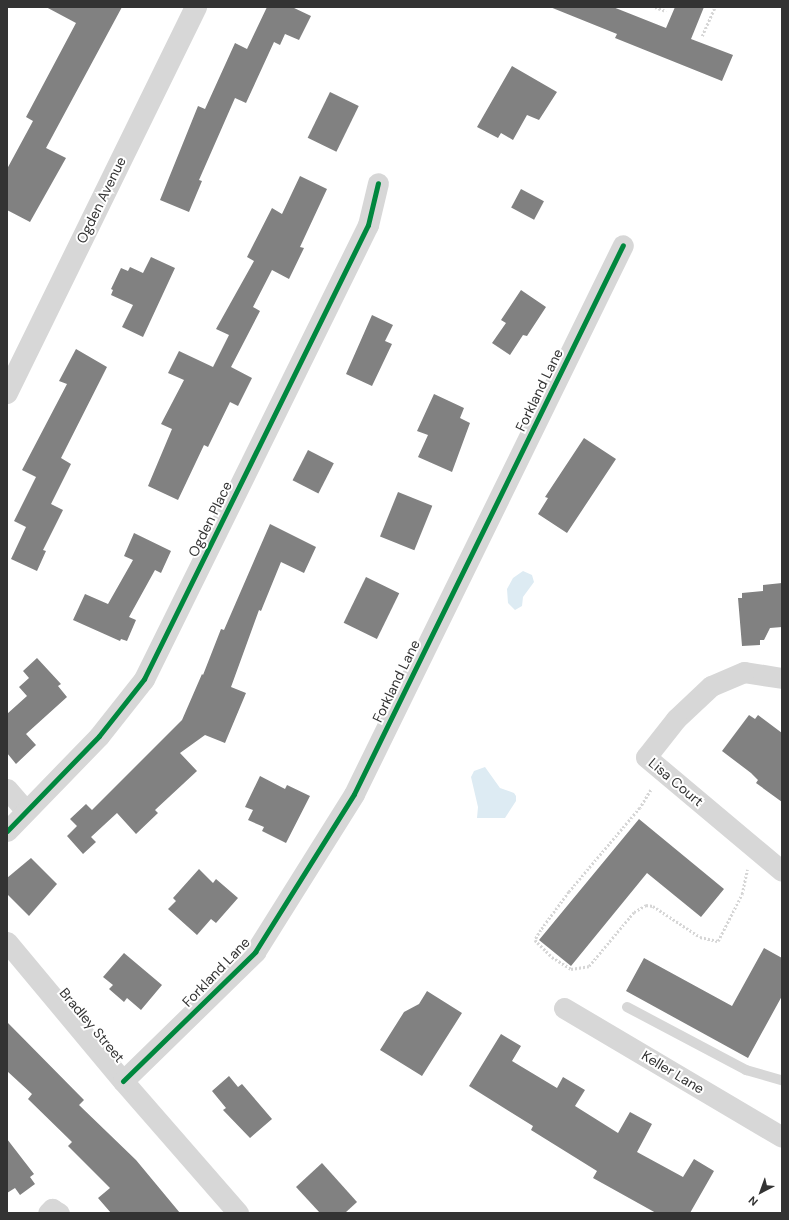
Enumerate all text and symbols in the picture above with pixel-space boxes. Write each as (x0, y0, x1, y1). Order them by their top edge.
street label: Ogden Avenue (73, 154, 129, 246)
street label: Forkland Lane (512, 346, 566, 434)
street label: Ogden Place (185, 479, 235, 559)
street label: Forkland Lane (369, 637, 423, 725)
street label: Lisa Court (645, 754, 707, 810)
street label: Forkland Lane (179, 934, 253, 1010)
street label: Bradley Street (56, 984, 128, 1066)
street label: Keller Lane (639, 1047, 707, 1097)
north arrow (741, 1172, 781, 1212)
text: N (746, 1193, 761, 1209)

